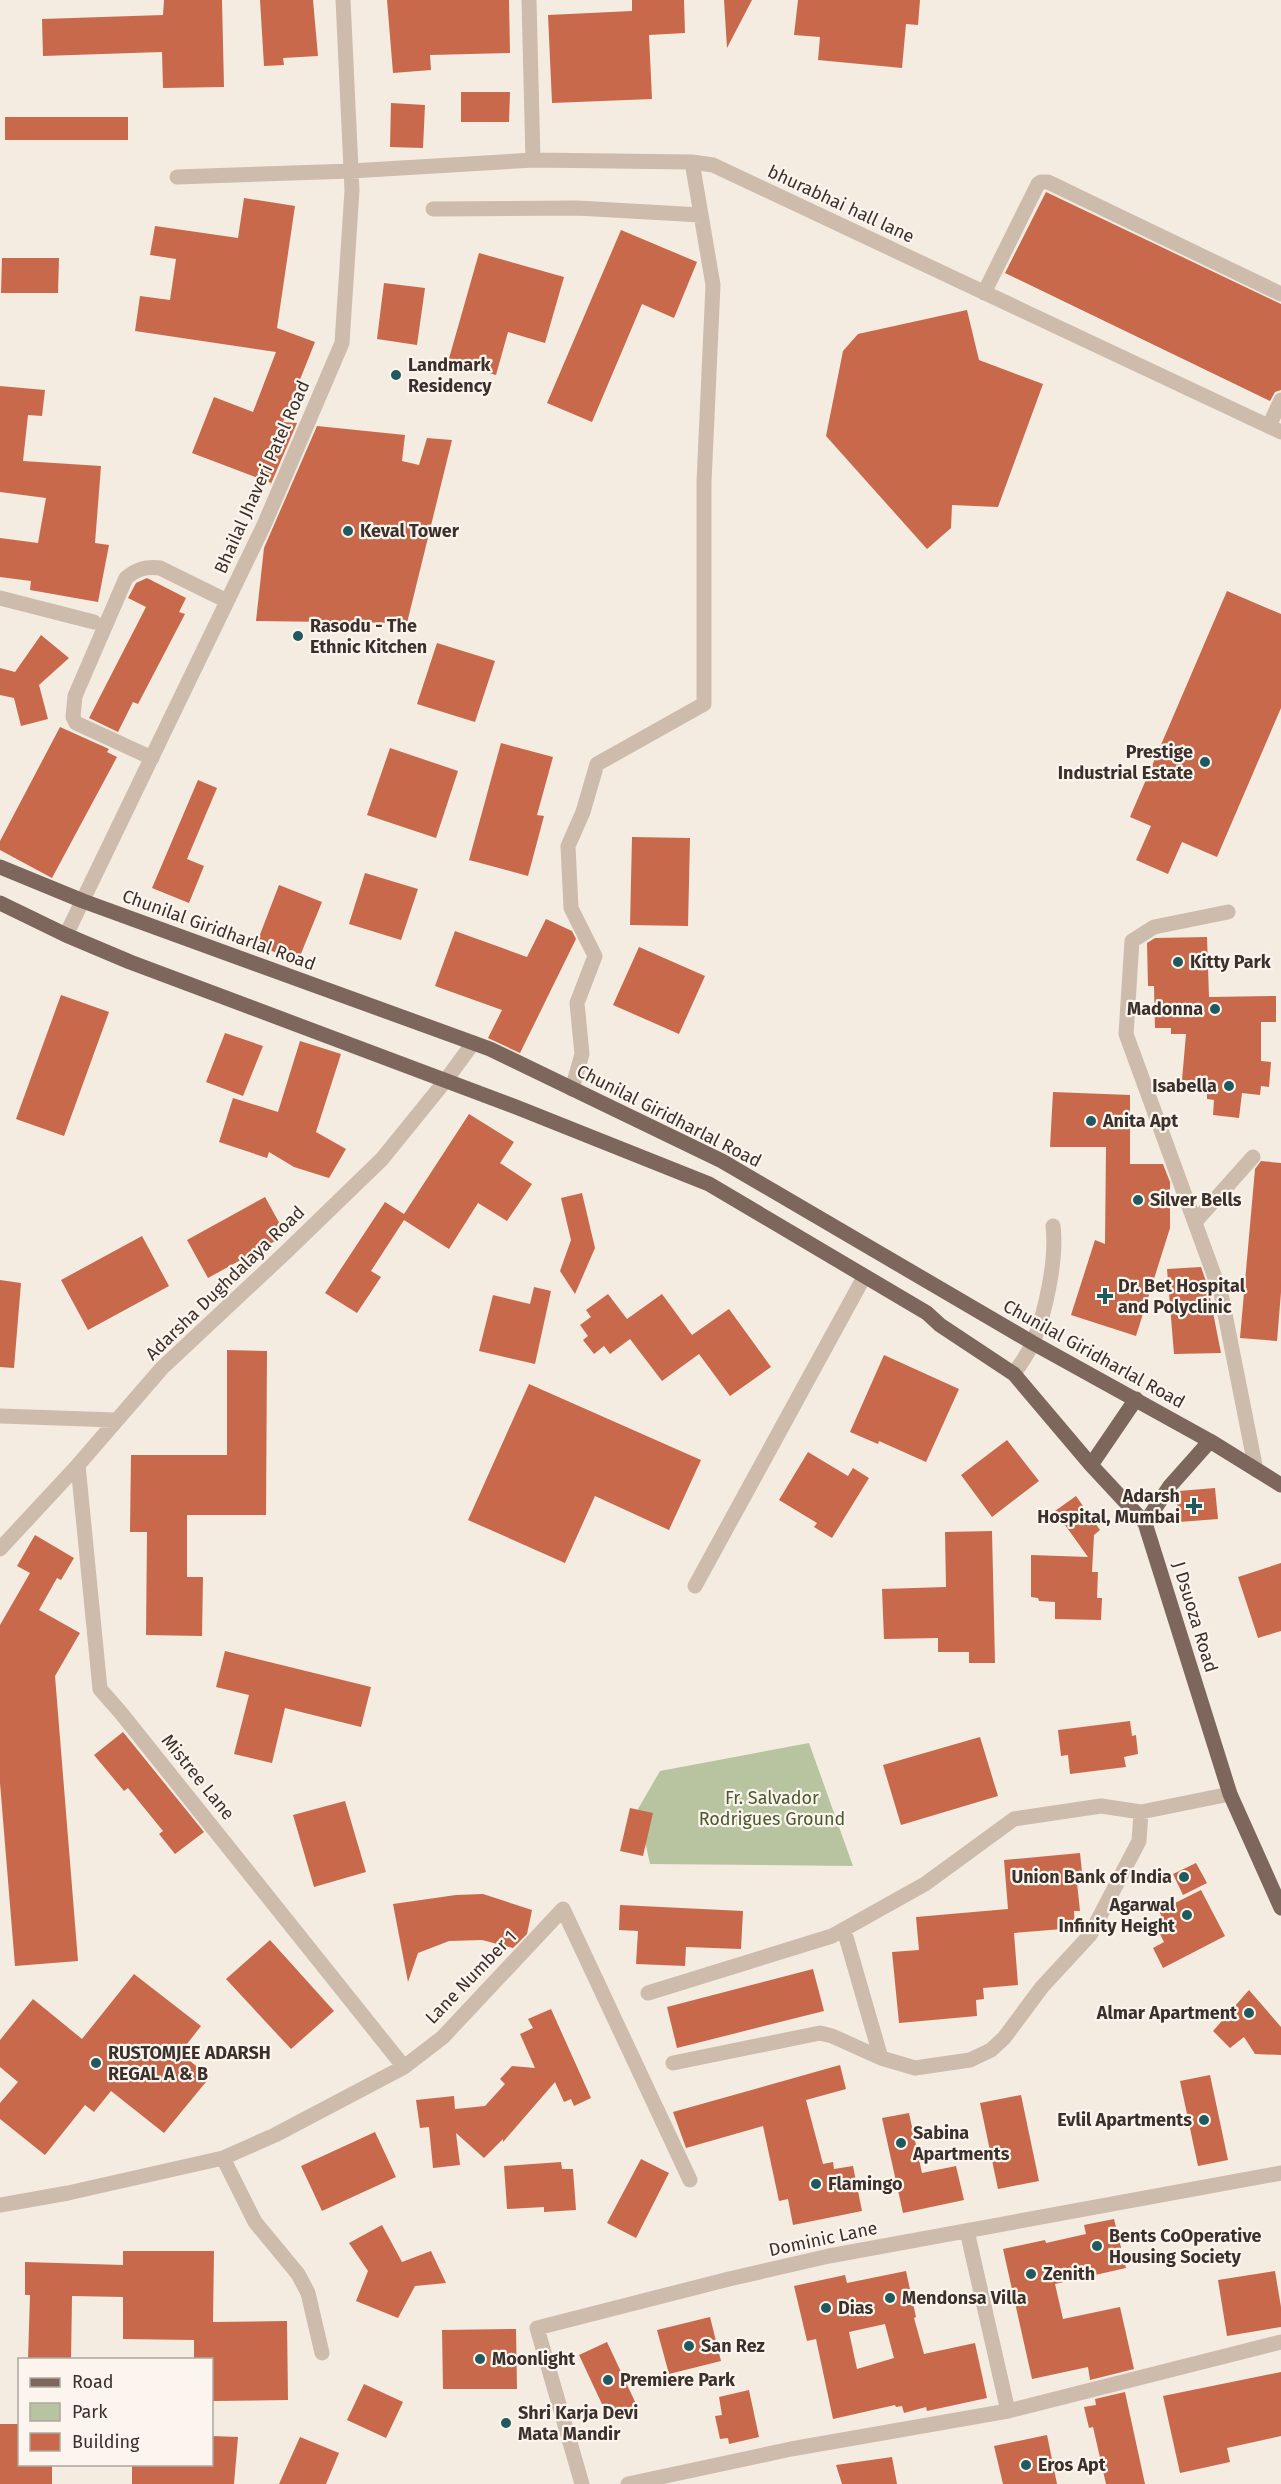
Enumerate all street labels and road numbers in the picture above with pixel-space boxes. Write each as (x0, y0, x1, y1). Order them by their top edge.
street label: bhurabhai hall lane (764, 160, 918, 248)
street label: Bhailal Jhaveri Patel Road (209, 377, 315, 577)
street label: Chunilal Giridharlal Road (119, 885, 319, 975)
street label: Chunilal Giridharlal Road (573, 1060, 765, 1172)
street label: Adarsha Dughdalaya Road (141, 1201, 309, 1365)
street label: Chunilal Giridharlal Road (999, 1295, 1189, 1413)
street label: J Dsuoza Road (1168, 1559, 1222, 1675)
street label: Mistree Lane (157, 1730, 239, 1824)
street label: Lane Number 1 (421, 1926, 521, 2028)
street label: Dominic Lane (767, 2217, 879, 2261)

